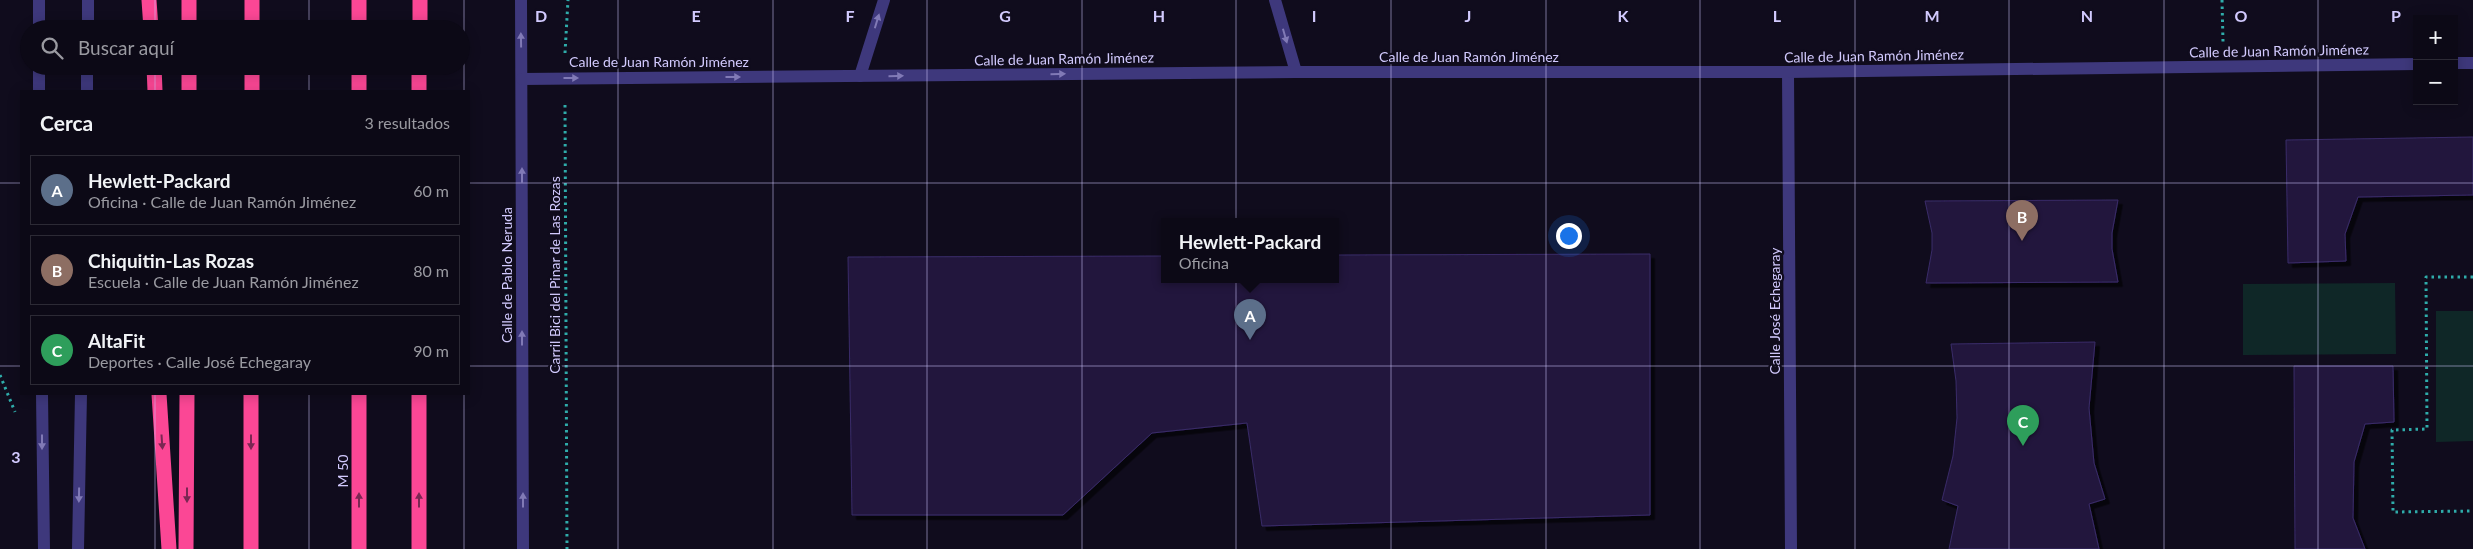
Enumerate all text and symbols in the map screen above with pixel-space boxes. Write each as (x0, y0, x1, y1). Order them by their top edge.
text: D (535, 6, 547, 25)
text: E (691, 6, 701, 25)
text: F (845, 6, 855, 25)
text: G (999, 6, 1011, 25)
text: H (1153, 6, 1165, 25)
text: I (1312, 6, 1316, 25)
text: J (1465, 6, 1471, 25)
text: K (1618, 6, 1630, 25)
text: L (1773, 6, 1782, 25)
text: M (1924, 6, 1940, 25)
text: N (2081, 6, 2093, 25)
text: O (2235, 6, 2248, 25)
text: P (2391, 6, 2401, 25)
one-way arrow (874, 14, 882, 29)
map controls (2413, 15, 2458, 105)
button: + (2413, 15, 2458, 60)
search box (20, 20, 470, 75)
one-way arrow (1282, 29, 1290, 44)
one-way arrow (517, 31, 525, 47)
icon: search (38, 34, 66, 62)
text: Buscar aquí (78, 36, 174, 59)
street label: Calle de Juan Ramón Jiménez (2189, 40, 2369, 61)
street label: Calle de Juan Ramón Jiménez (1784, 45, 1964, 66)
street label: Calle de Juan Ramón Jiménez (974, 48, 1154, 69)
street label: Calle de Juan Ramón Jiménez (1379, 48, 1559, 65)
street label: Calle de Juan Ramón Jiménez (569, 53, 749, 70)
button: − (2413, 60, 2458, 105)
one-way arrow (1050, 70, 1066, 78)
one-way arrow (888, 72, 904, 80)
one-way arrow (725, 73, 741, 81)
one-way arrow (563, 74, 579, 82)
text: Cerca (40, 110, 93, 135)
text: 3 resultados (364, 113, 450, 132)
one-way arrow (518, 167, 526, 183)
text: Hewlett-Packard (88, 169, 231, 192)
street label: Carril Bici del Pinar de Las Rozas (546, 176, 563, 374)
text: A (51, 181, 63, 200)
text: 60 m (413, 181, 449, 200)
text: Oficina · Calle de Juan Ramón Jiménez (88, 192, 356, 211)
pin: B (2006, 200, 2038, 241)
street label: Calle de Pablo Neruda (498, 207, 515, 343)
popup (1161, 218, 1339, 283)
your location (1556, 223, 1582, 249)
text: Hewlett-Packard (1179, 230, 1321, 253)
street label: Calle José Echegaray (1766, 247, 1783, 375)
text: Chiquitin-Las Rozas (88, 249, 254, 272)
text: Oficina (1179, 253, 1229, 272)
text: B (52, 261, 62, 280)
text: 80 m (413, 261, 449, 280)
text: Escuela · Calle de Juan Ramón Jiménez (88, 272, 359, 291)
pin: A (1234, 299, 1266, 340)
text: AltaFit (88, 329, 145, 352)
one-way arrow (518, 330, 526, 346)
text: C (52, 341, 62, 360)
text: 90 m (413, 341, 449, 360)
text: Deportes · Calle José Echegaray (88, 352, 311, 371)
pin: C (2007, 405, 2039, 446)
one-way arrow (38, 435, 46, 451)
one-way arrow (158, 435, 166, 451)
one-way arrow (247, 435, 255, 451)
text: 3 (11, 447, 21, 466)
street label: M 50 (334, 455, 351, 487)
one-way arrow (75, 487, 83, 503)
one-way arrow (183, 487, 191, 503)
one-way arrow (355, 492, 363, 508)
one-way arrow (415, 492, 423, 508)
one-way arrow (519, 492, 527, 508)

